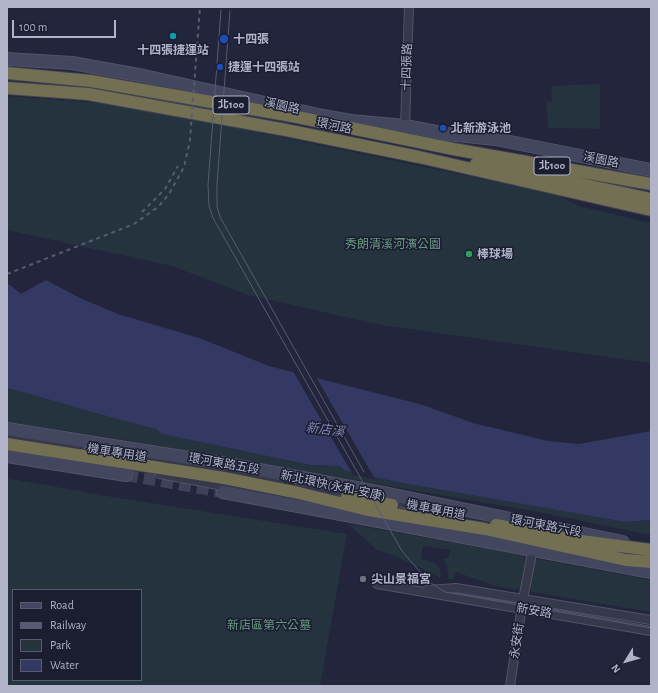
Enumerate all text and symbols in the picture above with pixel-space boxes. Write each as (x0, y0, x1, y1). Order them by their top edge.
scale bar (14, 12, 118, 38)
text: 100 m (19, 21, 47, 33)
marker: 十四張捷運站 (168, 31, 178, 41)
place label: 十四張 (233, 32, 269, 46)
marker: 十四張 (218, 33, 230, 45)
place label: 十四張捷運站 (137, 43, 209, 57)
street label: 十四張路 (399, 43, 415, 91)
place label: 捷運十四張站 (228, 60, 300, 74)
marker: 捷運十四張站 (215, 62, 225, 72)
street label: 溪園路 (263, 95, 301, 117)
road number: 北100 (213, 96, 249, 114)
street label: 環河路 (315, 115, 353, 137)
place label: 北新游泳池 (451, 121, 511, 135)
marker: 北新游泳池 (438, 123, 448, 133)
street label: 溪園路 (582, 149, 620, 171)
road number: 北100 (534, 157, 570, 175)
park label: 秀朗清溪河濱公園 (345, 237, 441, 251)
place label: 棒球場 (477, 247, 513, 261)
marker: 棒球場 (464, 249, 474, 259)
water label: 新店溪 (305, 420, 345, 440)
street label: 機車專用道 (86, 441, 148, 465)
street label: 環河東路五段 (187, 451, 261, 477)
street label: 新北環快(永和-安康) (279, 468, 387, 504)
street label: 機車專用道 (405, 497, 467, 523)
street label: 環河東路六段 (509, 512, 583, 540)
place label: 尖山景福宮 (371, 572, 431, 586)
marker: 尖山景福宮 (358, 574, 368, 584)
legend (12, 589, 142, 681)
text: Road (50, 599, 74, 611)
street label: 新安路 (515, 601, 553, 621)
park label: 新店區第六公墓 (227, 618, 311, 632)
text: Railway (50, 619, 86, 631)
street label: 永安街 (507, 622, 527, 660)
text: Park (50, 639, 71, 651)
north arrow (606, 641, 646, 681)
text: Water (50, 659, 79, 671)
text: N (609, 662, 623, 675)

